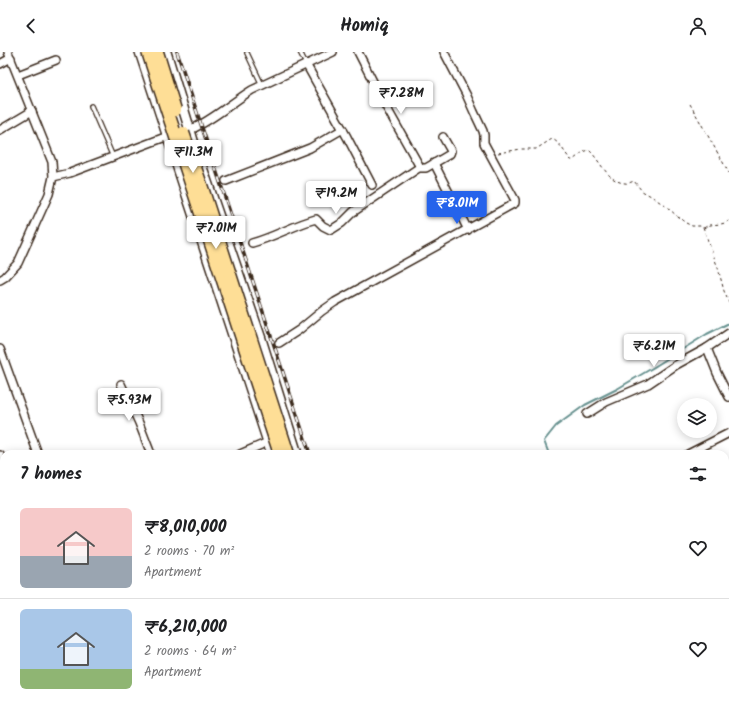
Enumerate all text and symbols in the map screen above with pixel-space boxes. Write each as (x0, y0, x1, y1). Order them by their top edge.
text: Homiq (340, 12, 389, 41)
icon: back (20, 15, 42, 37)
icon: person (687, 15, 709, 37)
pin: ₹7.28M (368, 81, 434, 115)
text: ₹7.28M (378, 83, 424, 104)
pin: ₹11.3M (160, 140, 226, 174)
text: ₹11.3M (173, 142, 213, 163)
pin: ₹19.2M (303, 181, 369, 215)
text: ₹19.2M (315, 183, 357, 204)
pin: ₹8.01M (424, 191, 490, 225)
text: ₹8.01M (436, 193, 478, 214)
pin: ₹7.01M (183, 216, 249, 250)
text: ₹7.01M (196, 218, 236, 239)
pin: ₹6.21M (621, 334, 687, 368)
text: ₹6.21M (633, 336, 675, 357)
pin: ₹5.93M (96, 388, 162, 422)
text: ₹5.93M (107, 390, 151, 411)
map controls (677, 398, 717, 438)
button: layers (677, 398, 717, 438)
text: 7 homes (20, 461, 82, 488)
icon: filters (687, 463, 709, 485)
text: ₹8,010,000 (144, 514, 226, 541)
icon: home (52, 524, 100, 572)
icon: heart (687, 537, 709, 559)
text: 2 rooms · 70 m² (144, 541, 234, 562)
text: Apartment (144, 562, 202, 583)
text: ₹6,210,000 (144, 614, 227, 641)
icon: home (52, 625, 100, 673)
icon: heart (687, 638, 709, 660)
text: 2 rooms · 64 m² (144, 641, 236, 662)
text: Apartment (144, 662, 202, 683)

